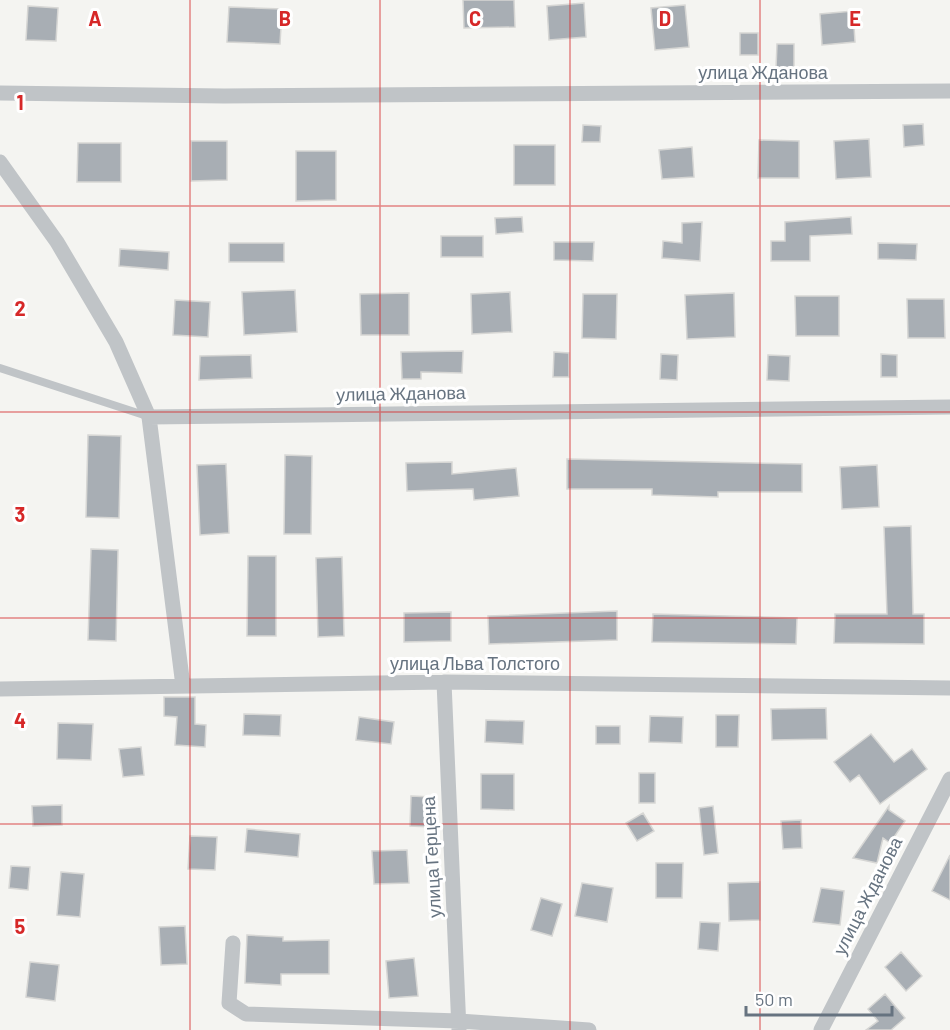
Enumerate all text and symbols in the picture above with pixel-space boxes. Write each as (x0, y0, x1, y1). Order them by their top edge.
text: A (88, 6, 102, 30)
text: B (279, 6, 291, 30)
text: C (469, 6, 481, 30)
text: D (659, 6, 671, 30)
text: E (849, 6, 861, 30)
street label: улица Жданова (698, 61, 829, 83)
text: 1 (16, 90, 24, 114)
text: 2 (14, 296, 26, 320)
street label: улица Жданова (336, 381, 467, 405)
text: 3 (15, 502, 25, 526)
street label: улица Льва Толстого (390, 652, 560, 674)
text: 4 (14, 708, 26, 732)
street label: улица Герцена (417, 795, 445, 918)
street label: улица Жданова (828, 832, 907, 958)
text: 5 (15, 914, 26, 938)
scale bar (746, 979, 892, 1017)
text: 50 m (755, 988, 793, 1010)

